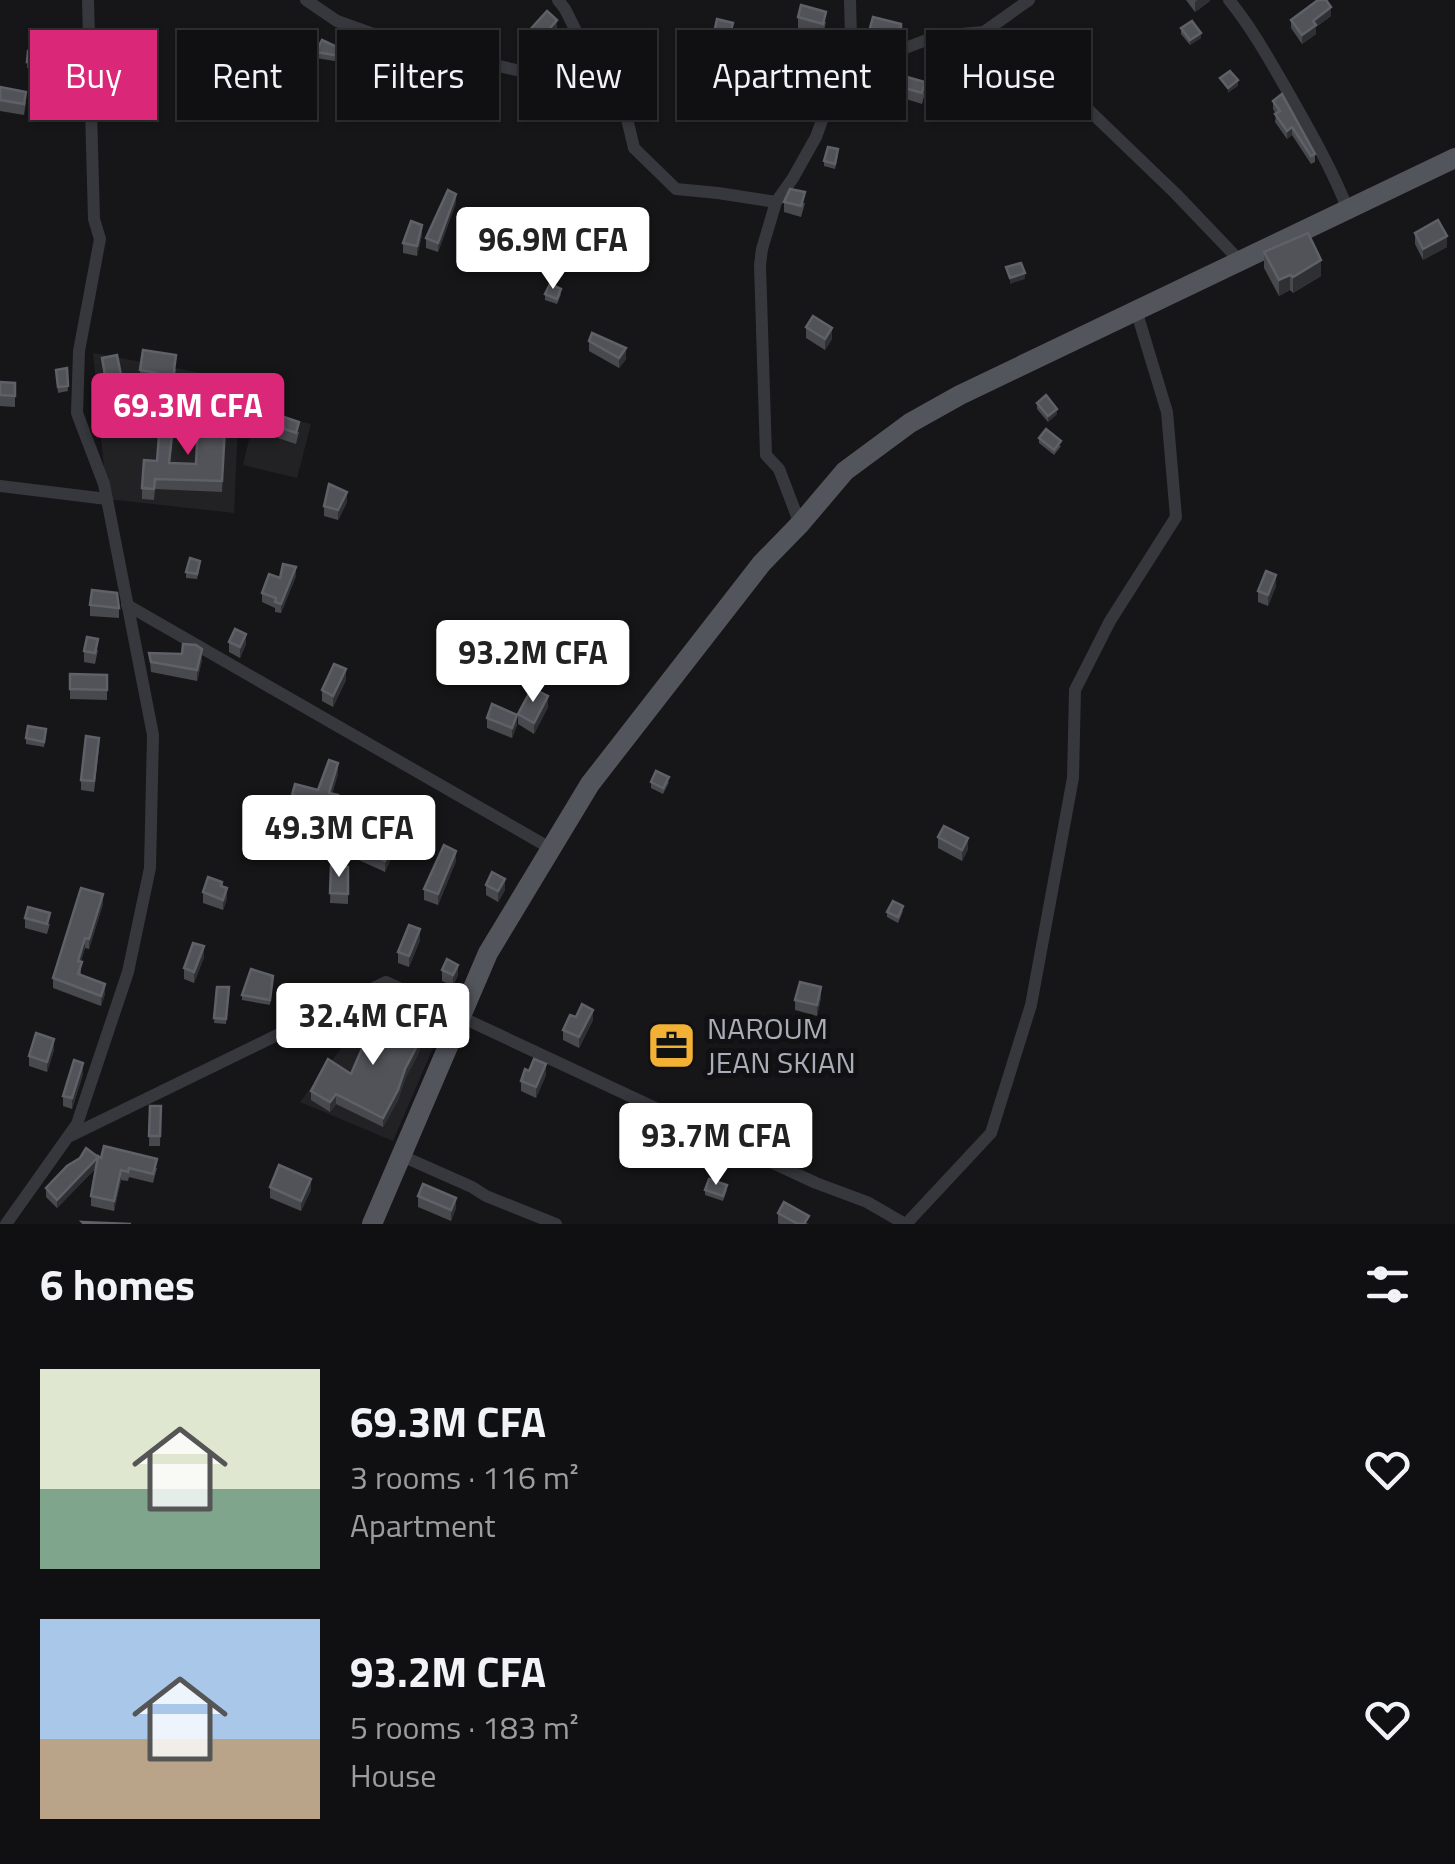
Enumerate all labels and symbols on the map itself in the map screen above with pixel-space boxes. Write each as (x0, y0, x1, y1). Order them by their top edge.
pin: 96.9M CFA (439, 207, 667, 292)
pin: 69.3M CFA (74, 373, 302, 458)
pin: 93.2M CFA (419, 620, 647, 705)
pin: 49.3M CFA (225, 795, 453, 880)
pin: 32.4M CFA (259, 983, 487, 1068)
place label: NAROUM JEAN SKIAN (707, 1005, 856, 1085)
office icon: NAROUM JEAN SKIAN (646, 1020, 698, 1072)
pin: 93.7M CFA (602, 1103, 830, 1188)

